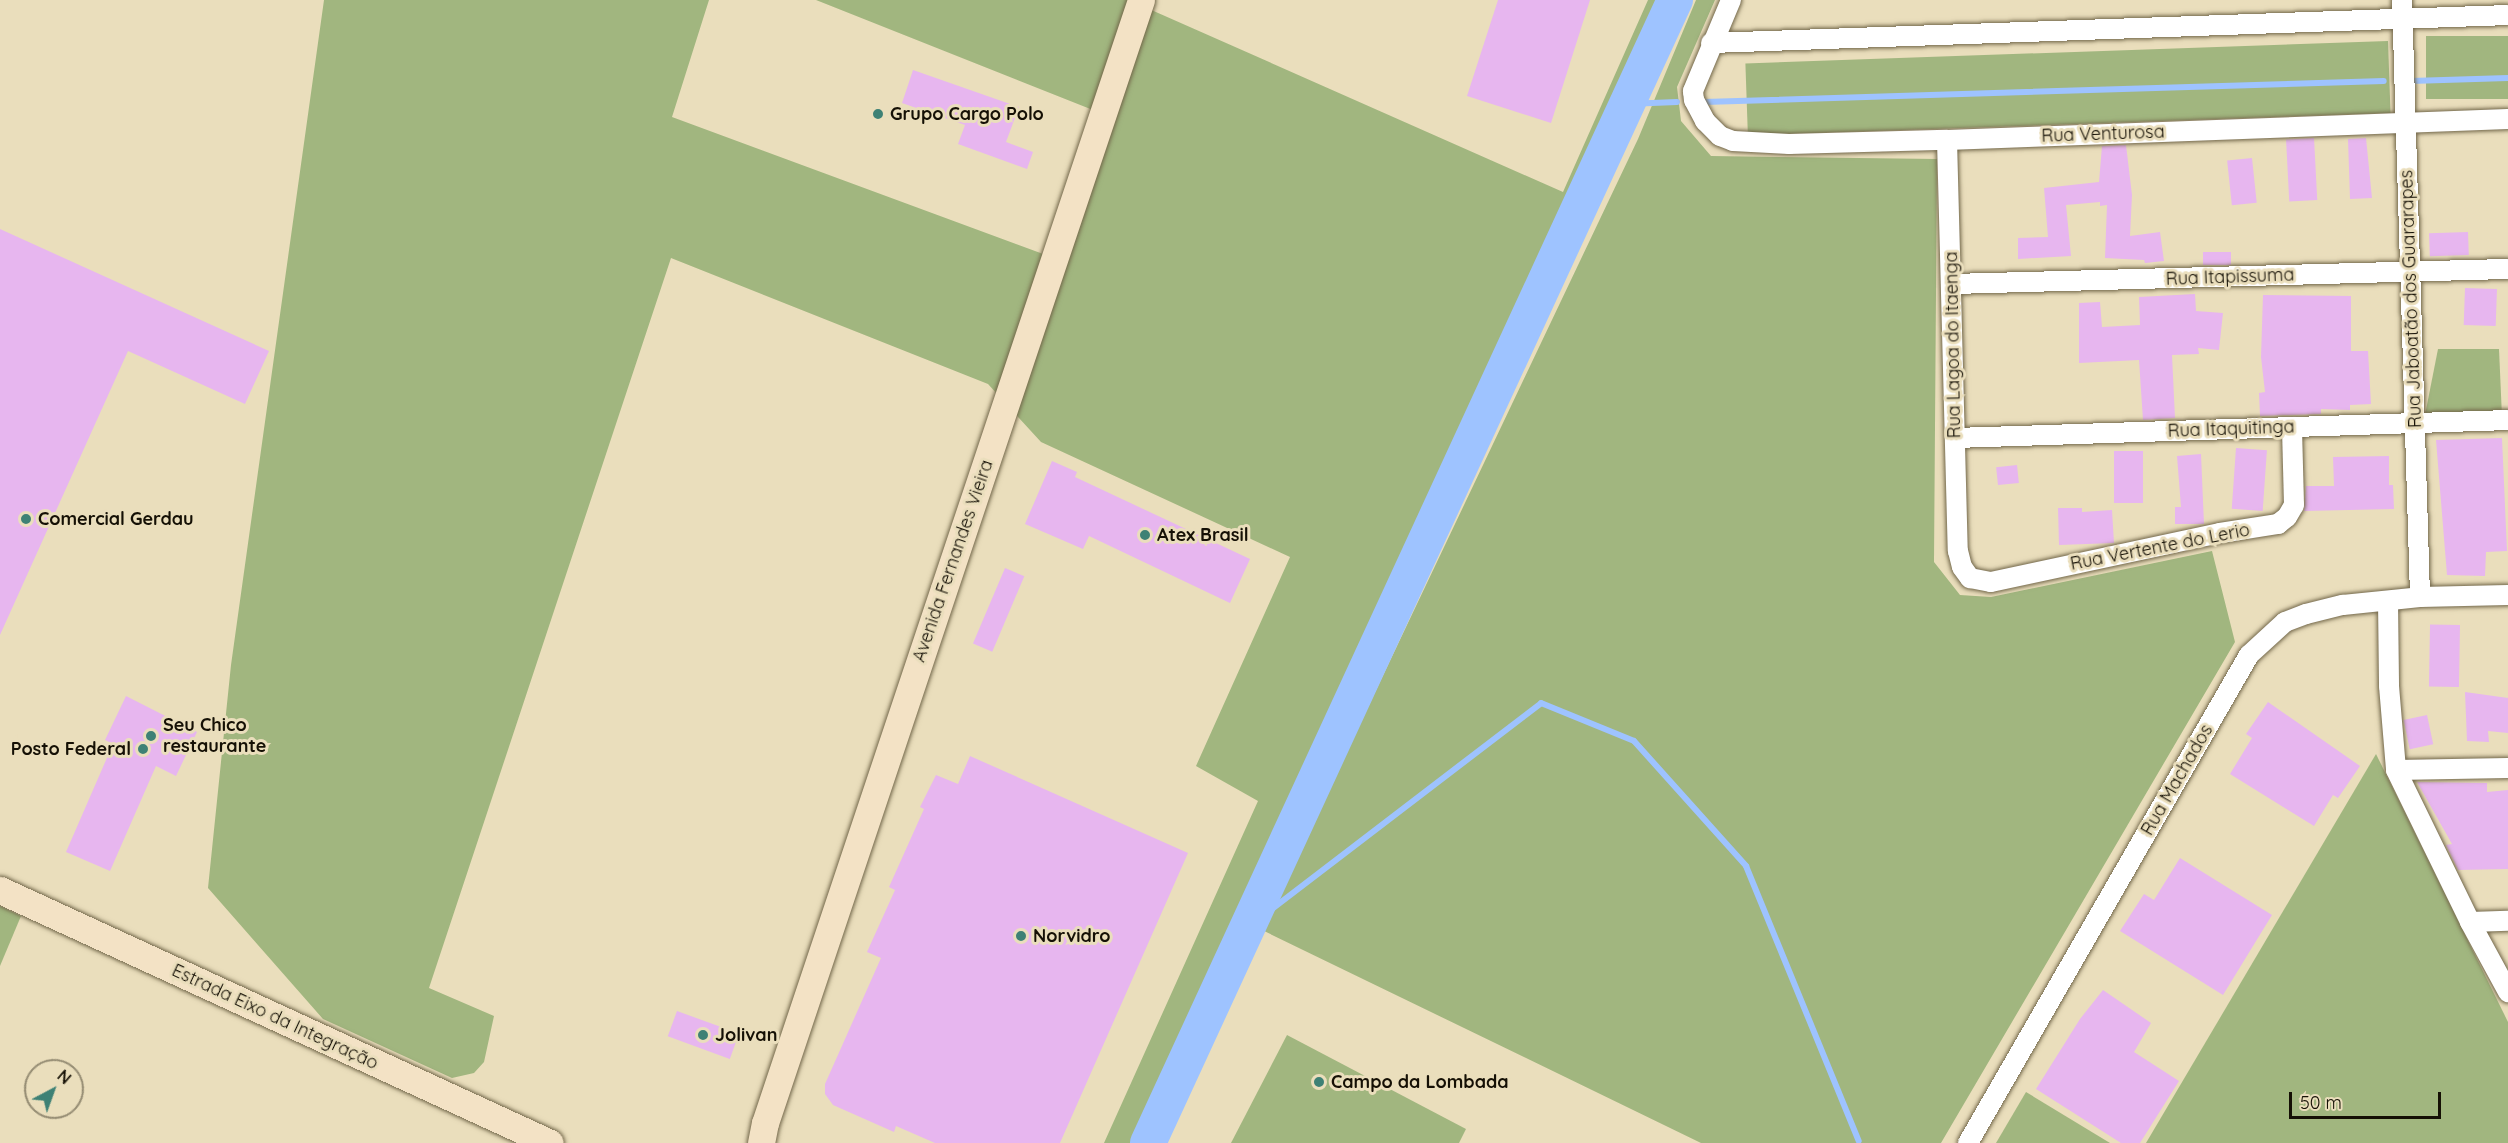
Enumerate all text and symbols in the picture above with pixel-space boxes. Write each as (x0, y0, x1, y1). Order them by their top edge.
place label: Grupo Cargo Polo (890, 103, 1044, 125)
marker: Grupo Cargo Polo (871, 107, 885, 121)
street label: Rua Venturosa (2041, 121, 2165, 147)
street label: Rua Jaboatão dos Guararapes (2396, 170, 2426, 428)
street label: Rua Lagoa do Itaenga (1941, 251, 1965, 439)
street label: Rua Itapissuma (2165, 264, 2295, 290)
street label: Rua Itaquitinga (2167, 416, 2295, 442)
street label: Avenida Fernandes Vieira (908, 457, 998, 665)
place label: Comercial Gerdau (38, 508, 194, 530)
marker: Comercial Gerdau (19, 512, 33, 526)
street label: Rua Vertente do Lerio (2068, 519, 2252, 575)
place label: Atex Brasil (1157, 524, 1249, 546)
marker: Atex Brasil (1138, 528, 1152, 542)
place label: Seu Chico restaurante (163, 715, 266, 758)
street label: Rua Machados (2137, 721, 2217, 839)
marker: Seu Chico restaurante (144, 729, 158, 743)
place label: Posto Federal (11, 738, 131, 760)
marker: Posto Federal (136, 742, 150, 756)
place label: Norvidro (1033, 925, 1110, 947)
marker: Norvidro (1014, 929, 1028, 943)
street label: Estrada Eixo da Integração (168, 960, 382, 1074)
place label: Jolivan (715, 1024, 777, 1046)
marker: Jolivan (696, 1028, 710, 1042)
north arrow (24, 1059, 84, 1119)
text: N (53, 1066, 75, 1088)
place label: Campo da Lombada (1331, 1071, 1509, 1093)
marker: Campo da Lombada (1312, 1075, 1326, 1089)
scale bar (2292, 1080, 2444, 1118)
text: 50 m (2300, 1091, 2342, 1114)

